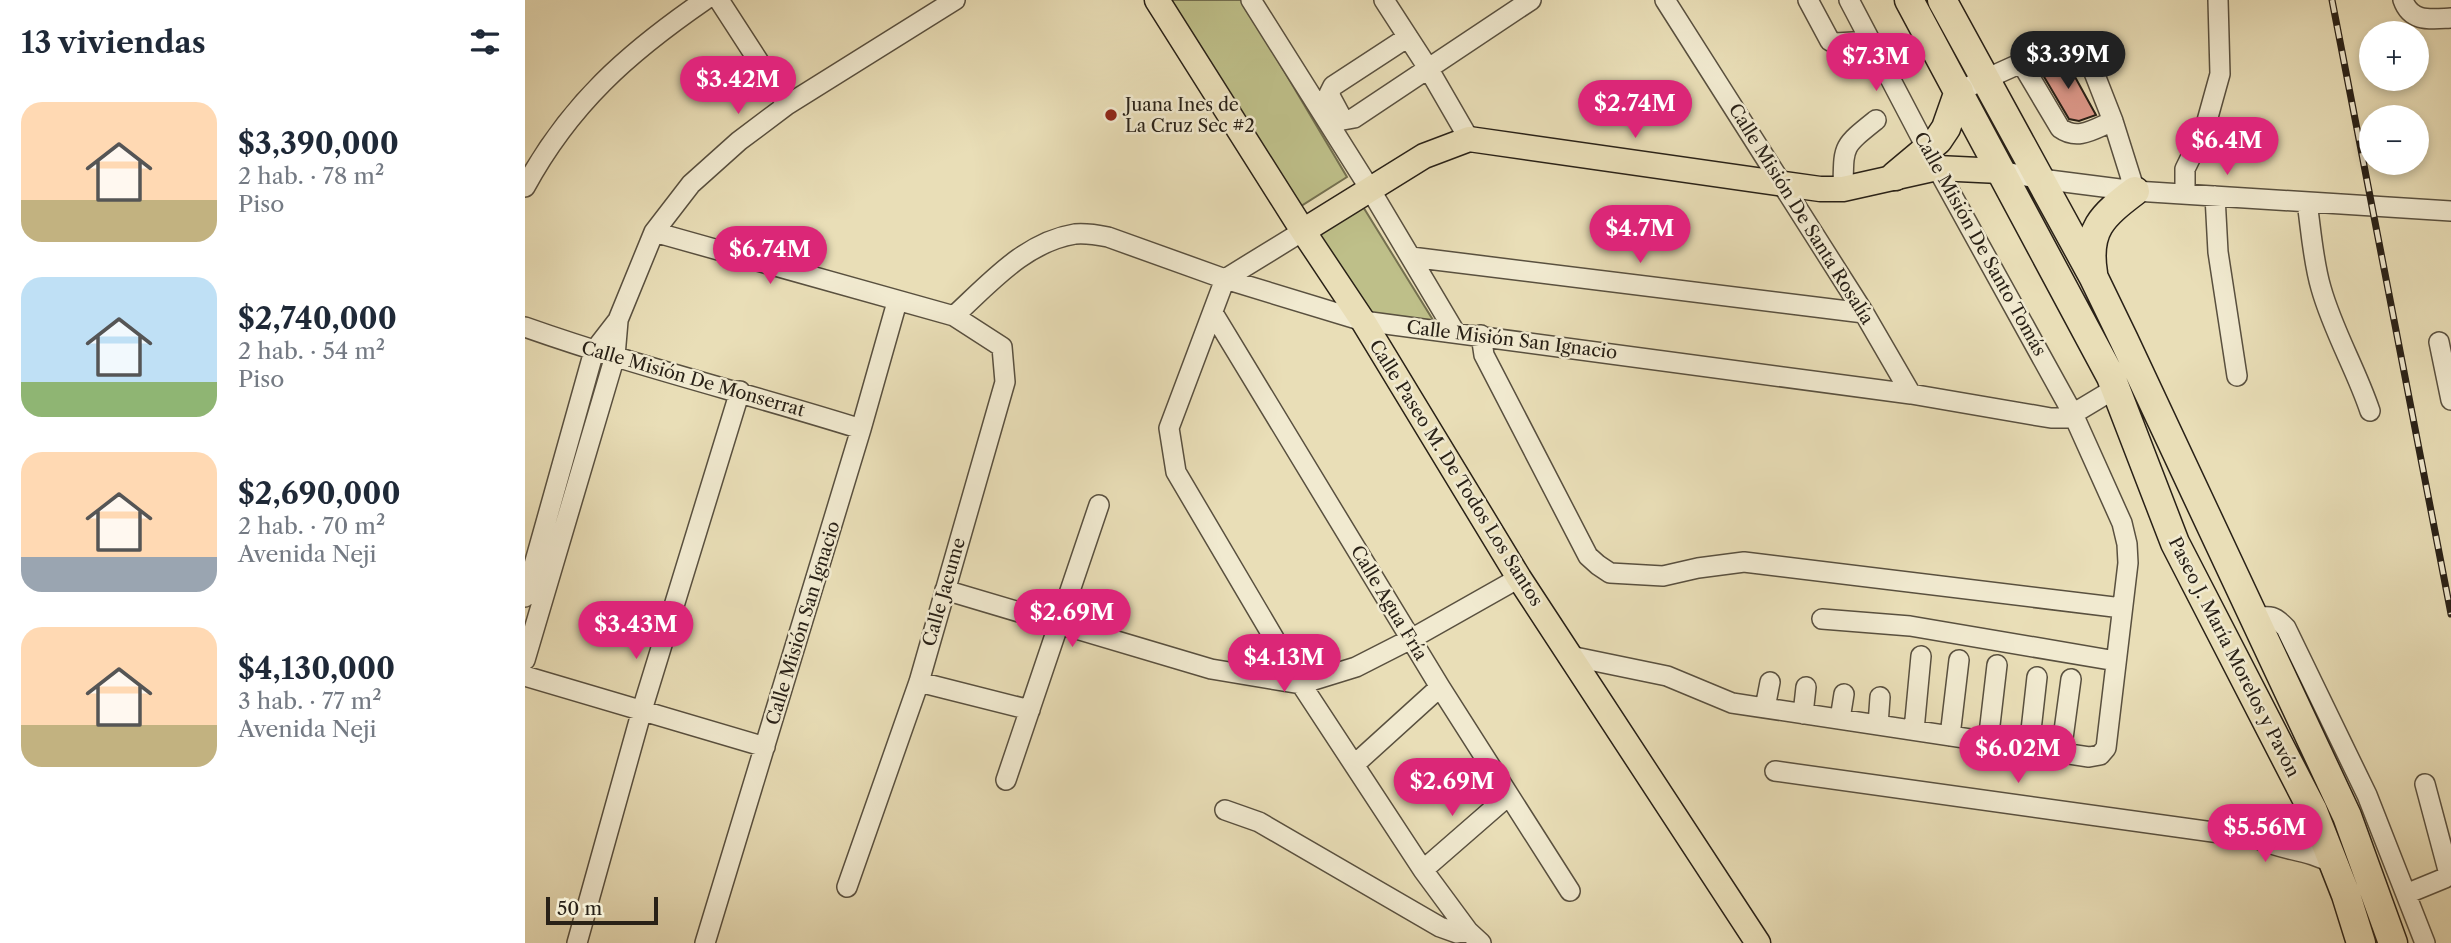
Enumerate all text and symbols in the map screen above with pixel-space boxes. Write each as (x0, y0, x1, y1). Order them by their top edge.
map controls (2359, 21, 2429, 175)
button: + (2359, 21, 2429, 91)
icon: filters (466, 23, 504, 61)
text: 13 viviendas (21, 24, 206, 61)
pin: $3.39M (2011, 32, 2125, 91)
pin: $7.3M (1827, 34, 1925, 93)
text: $3.39M (2026, 40, 2110, 68)
text: $7.3M (1842, 42, 1910, 70)
pin: $3.42M (681, 57, 795, 116)
text: $3.42M (696, 65, 780, 93)
pin: $2.74M (1578, 80, 1692, 140)
text: $2.74M (1594, 89, 1676, 117)
place label: Juana Ines de La Cruz Sec #2 (1122, 94, 1255, 137)
street label: Calle Misión De Santa Rosalía (1724, 100, 1878, 329)
button: − (2359, 105, 2429, 175)
marker: Juana Ines de La Cruz Sec #2 (1103, 107, 1119, 123)
pin: $6.4M (2178, 118, 2276, 177)
text: $3,390,000 (238, 125, 399, 162)
text: $6.4M (2191, 126, 2263, 154)
street label: Calle Misión De Santo Tomás (1909, 128, 2051, 360)
icon: home (77, 130, 161, 214)
text: 2 hab. · 78 m² (238, 162, 384, 190)
text: Piso (238, 190, 284, 218)
pin: $4.7M (1591, 205, 1689, 265)
text: $4.7M (1606, 214, 1675, 242)
pin: $6.74M (713, 226, 827, 286)
text: $6.74M (729, 235, 811, 263)
text: $2,740,000 (238, 300, 397, 337)
icon: home (77, 305, 161, 389)
street label: Calle Misión San Ignacio (1405, 316, 1619, 364)
street label: Calle Paseo M. De Todos Los Santos (1365, 336, 1547, 610)
text: 2 hab. · 54 m² (238, 337, 385, 365)
street label: Calle Misión De Monserrat (579, 337, 808, 422)
text: Piso (238, 365, 284, 393)
text: $2,690,000 (238, 475, 401, 512)
icon: home (77, 480, 161, 564)
text: 2 hab. · 70 m² (238, 512, 385, 540)
street label: Calle Misión San Ignacio (761, 518, 845, 728)
street label: Paseo J. María Morelos y Pavón (2164, 533, 2304, 781)
street label: Calle Jacume (918, 535, 970, 649)
text: Avenida Neji (238, 540, 377, 568)
street label: Calle Agua Fría (1346, 541, 1432, 665)
pin: $2.69M (1015, 590, 1129, 649)
text: $2.69M (1030, 598, 1114, 626)
pin: $3.43M (579, 602, 693, 661)
text: $3.43M (594, 610, 678, 638)
pin: $4.13M (1227, 634, 1341, 694)
text: $4.13M (1244, 643, 1324, 671)
text: $4,130,000 (238, 650, 395, 687)
icon: home (77, 655, 161, 739)
text: 3 hab. · 77 m² (238, 687, 382, 715)
text: Avenida Neji (238, 715, 377, 743)
pin: $6.02M (1961, 726, 2075, 785)
text: $6.02M (1975, 734, 2061, 762)
pin: $2.69M (1395, 758, 1509, 818)
text: $2.69M (1410, 767, 1494, 795)
pin: $5.56M (2208, 804, 2322, 864)
text: $5.56M (2224, 813, 2306, 841)
scale bar (546, 894, 658, 926)
text: 50 m (557, 897, 602, 920)

